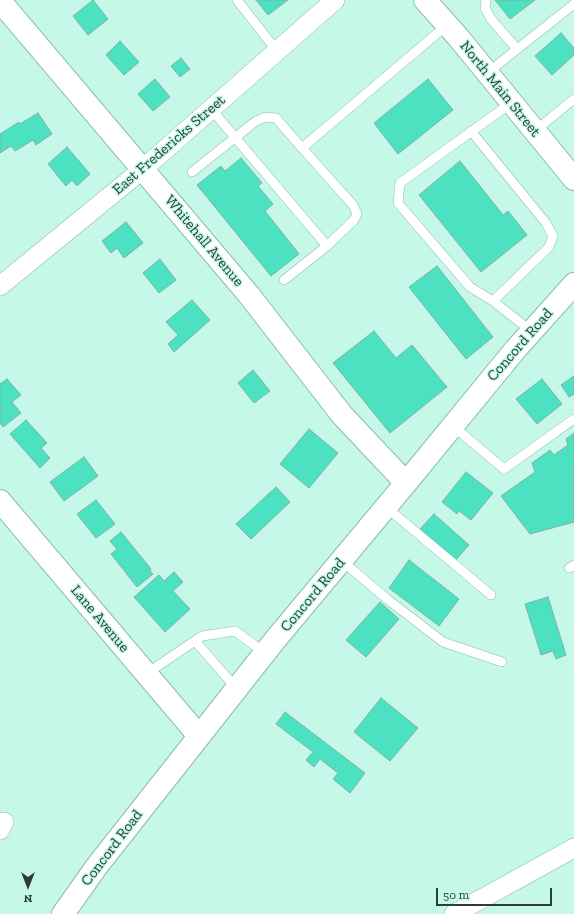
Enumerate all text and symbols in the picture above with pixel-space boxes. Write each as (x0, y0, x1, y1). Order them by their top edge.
street label: North Main Street (456, 37, 544, 141)
street label: East Fredericks Street (109, 91, 229, 199)
street label: Whitehall Avenue (161, 192, 247, 290)
street label: Concord Road (483, 305, 557, 385)
street label: Concord Road (277, 554, 349, 636)
street label: Lane Avenue (67, 582, 133, 656)
street label: Concord Road (77, 806, 147, 890)
north arrow (8, 866, 48, 906)
scale bar (438, 880, 554, 906)
text: 50 m (443, 888, 469, 902)
text: N (24, 892, 32, 905)

